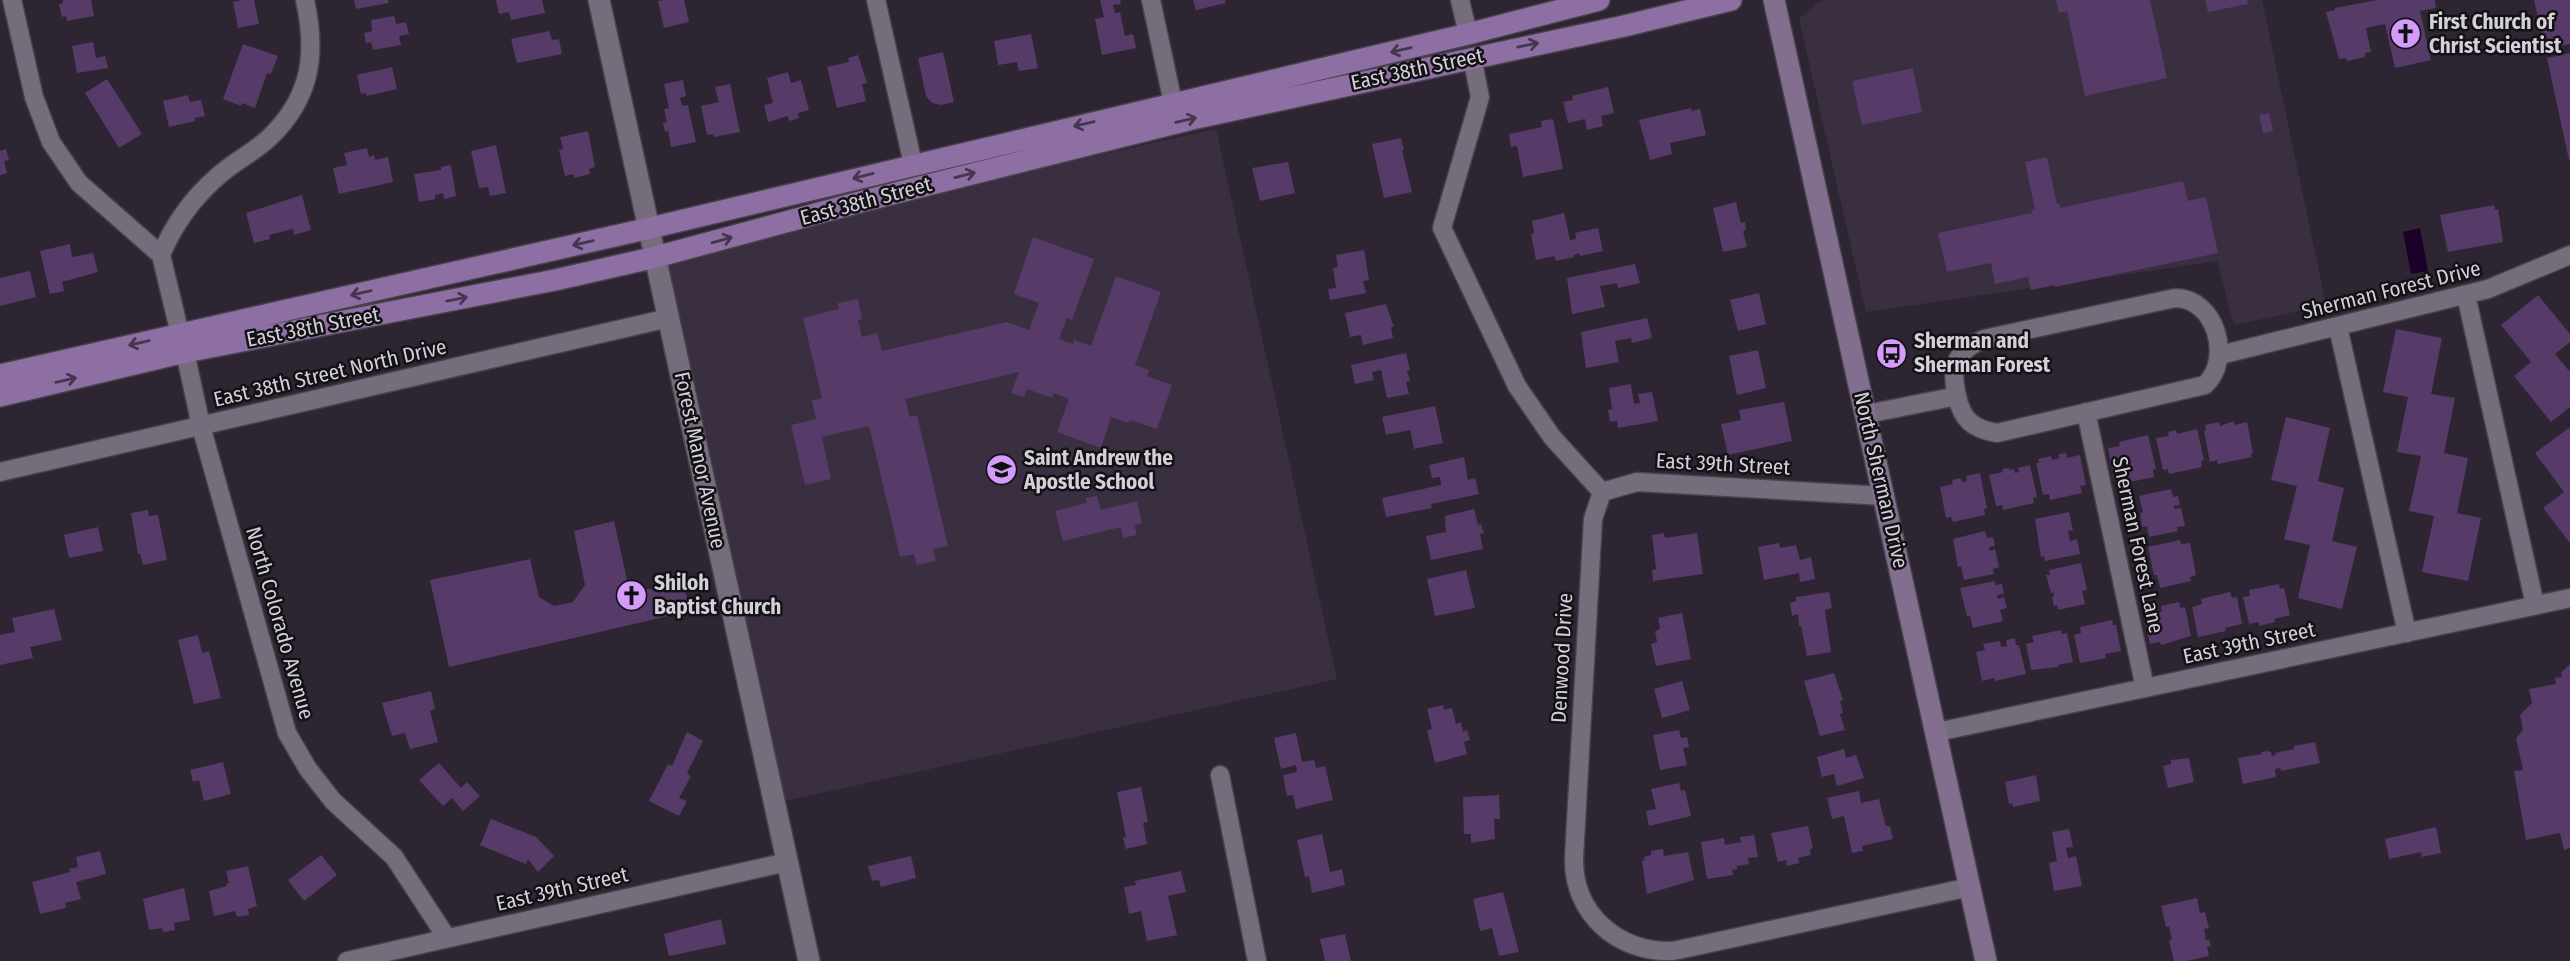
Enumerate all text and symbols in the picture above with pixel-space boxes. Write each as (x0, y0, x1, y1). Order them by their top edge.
place label: First Church of Christ Scientist (2429, 9, 2562, 59)
church icon: First Church of Christ Scientist (2389, 17, 2423, 51)
one-way arrow (1516, 38, 1539, 52)
street label: East 38th Street (1348, 42, 1486, 96)
one-way arrow (1390, 43, 1413, 57)
one-way arrow (1174, 113, 1197, 126)
one-way arrow (1073, 117, 1096, 131)
one-way arrow (953, 168, 976, 181)
one-way arrow (852, 170, 875, 183)
street label: East 38th Street (797, 171, 935, 231)
one-way arrow (711, 233, 733, 246)
one-way arrow (572, 236, 595, 250)
street label: Sherman Forest Drive (2299, 255, 2483, 325)
one-way arrow (350, 287, 373, 300)
one-way arrow (445, 292, 468, 305)
street label: East 38th Street (244, 301, 382, 353)
place label: Sherman and Sherman Forest (1914, 328, 2051, 378)
street label: East 38th Street North Drive (211, 334, 449, 412)
bus stop icon: Sherman and Sherman Forest (1874, 336, 1908, 370)
one-way arrow (128, 337, 151, 351)
street label: Forest Manor Avenue (669, 369, 731, 551)
one-way arrow (54, 373, 77, 386)
street label: North Sherman Drive (1848, 389, 1914, 571)
place label: Saint Andrew the Apostle School (1023, 445, 1173, 495)
street label: East 39th Street (1655, 447, 1791, 481)
school or university icon: Saint Andrew the Apostle School (984, 453, 1018, 487)
street label: Sherman Forest Lane (2107, 454, 2169, 636)
street label: North Colorado Avenue (240, 524, 320, 722)
place label: Shiloh Baptist Church (654, 570, 781, 620)
church icon: Shiloh Baptist Church (614, 578, 648, 612)
street label: Denwood Drive (1546, 592, 1578, 724)
street label: East 39th Street (2181, 616, 2318, 670)
street label: East 39th Street (494, 861, 631, 917)

